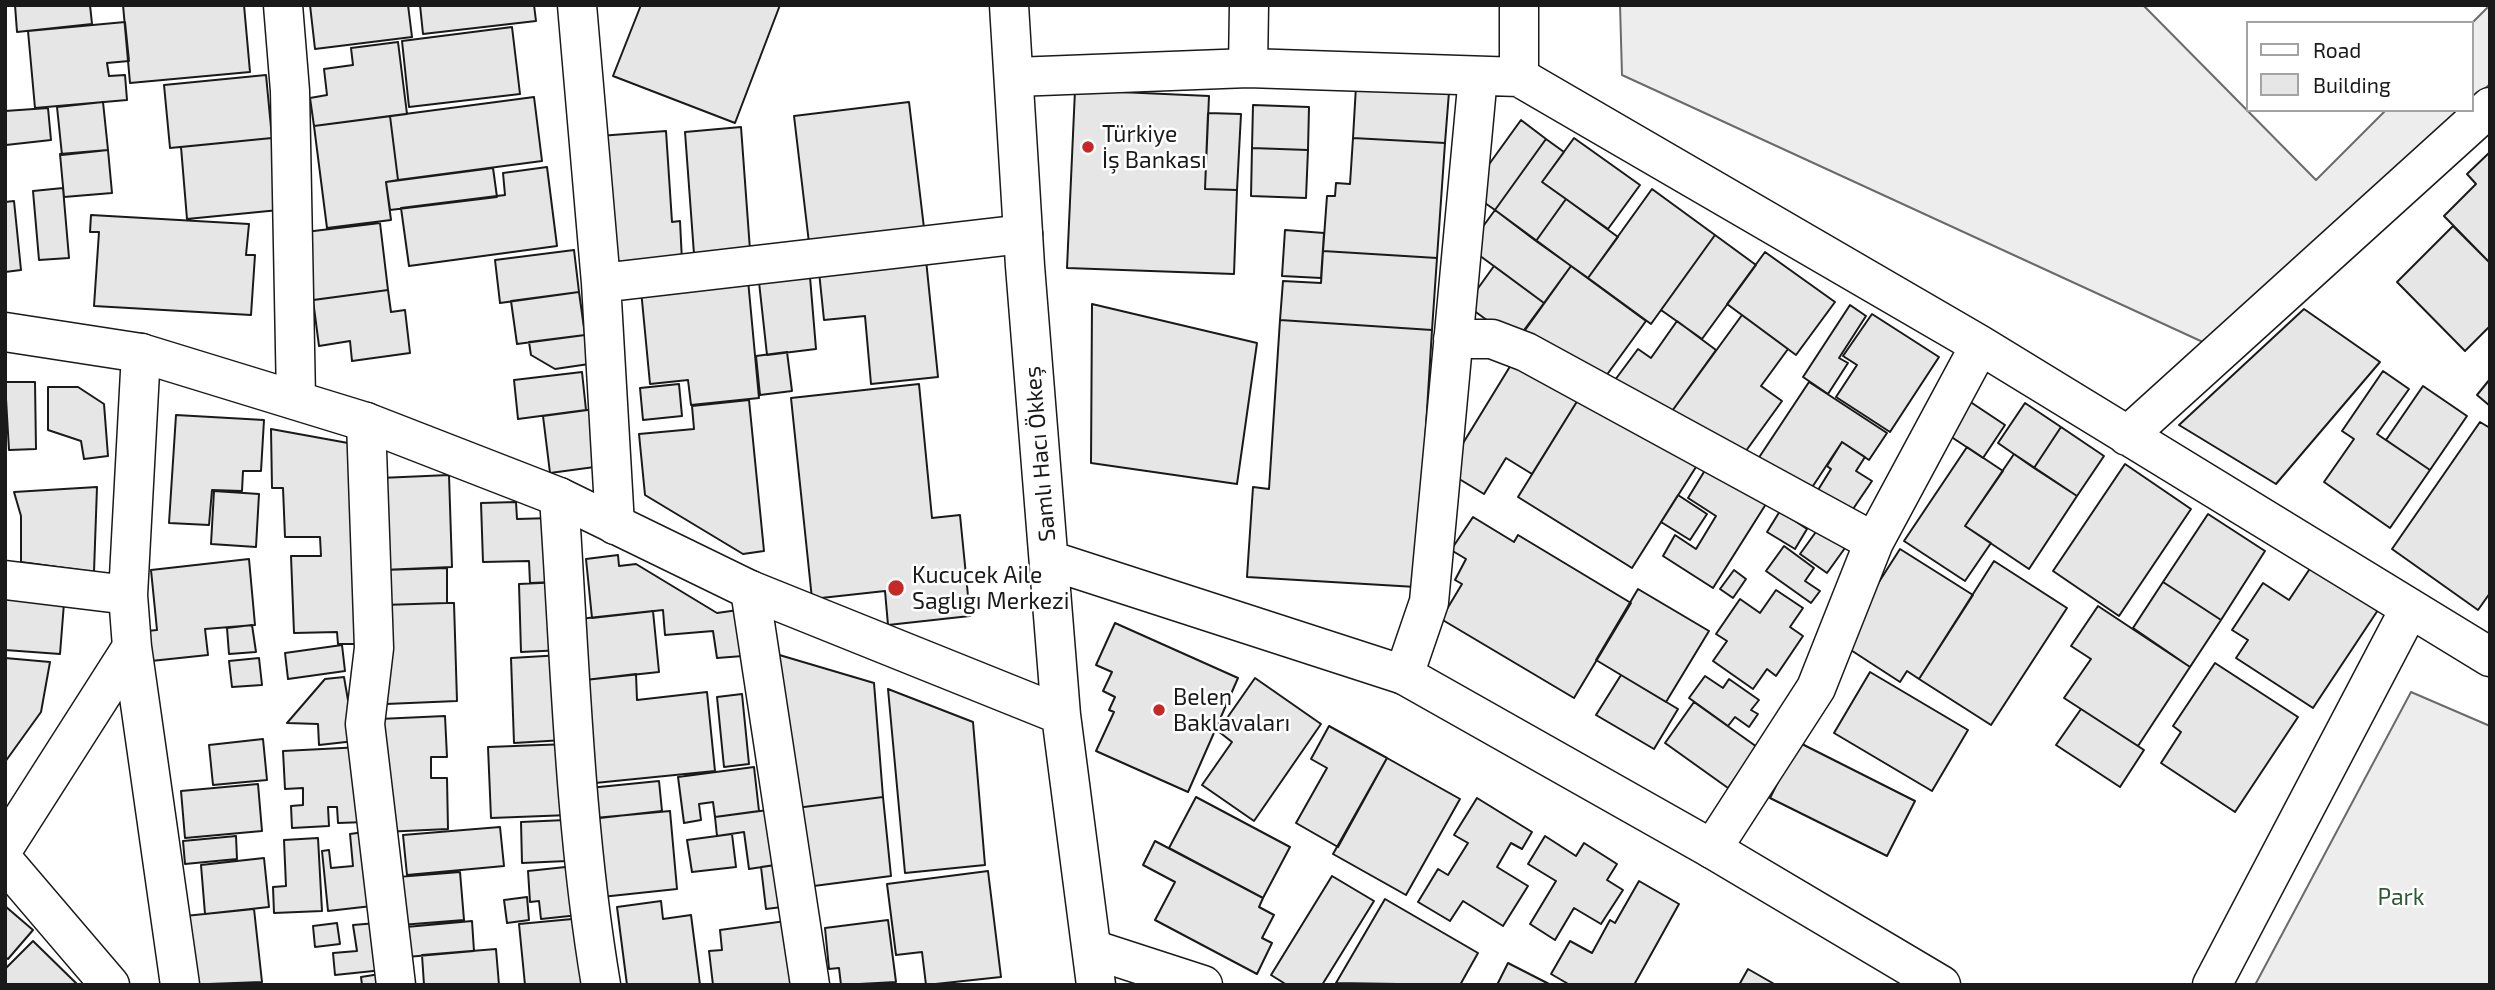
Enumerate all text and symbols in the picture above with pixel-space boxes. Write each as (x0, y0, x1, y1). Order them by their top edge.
legend (2246, 21, 2474, 112)
text: Road (2313, 37, 2361, 62)
text: Building (2313, 72, 2391, 97)
place label: Türkiye İş Bankası (1102, 120, 1207, 174)
marker: Türkiye İş Bankası (1080, 139, 1096, 155)
street label: Samlı Hacı Ökkeş (1019, 365, 1061, 543)
place label: Kucucek Aile Saglıgı Merkezi (912, 561, 1070, 615)
marker: Kucucek Aile Saglıgı Merkezi (886, 578, 906, 598)
place label: Belen Baklavaları (1173, 683, 1290, 737)
marker: Belen Baklavaları (1151, 702, 1167, 718)
park label: Park (2377, 883, 2425, 911)

